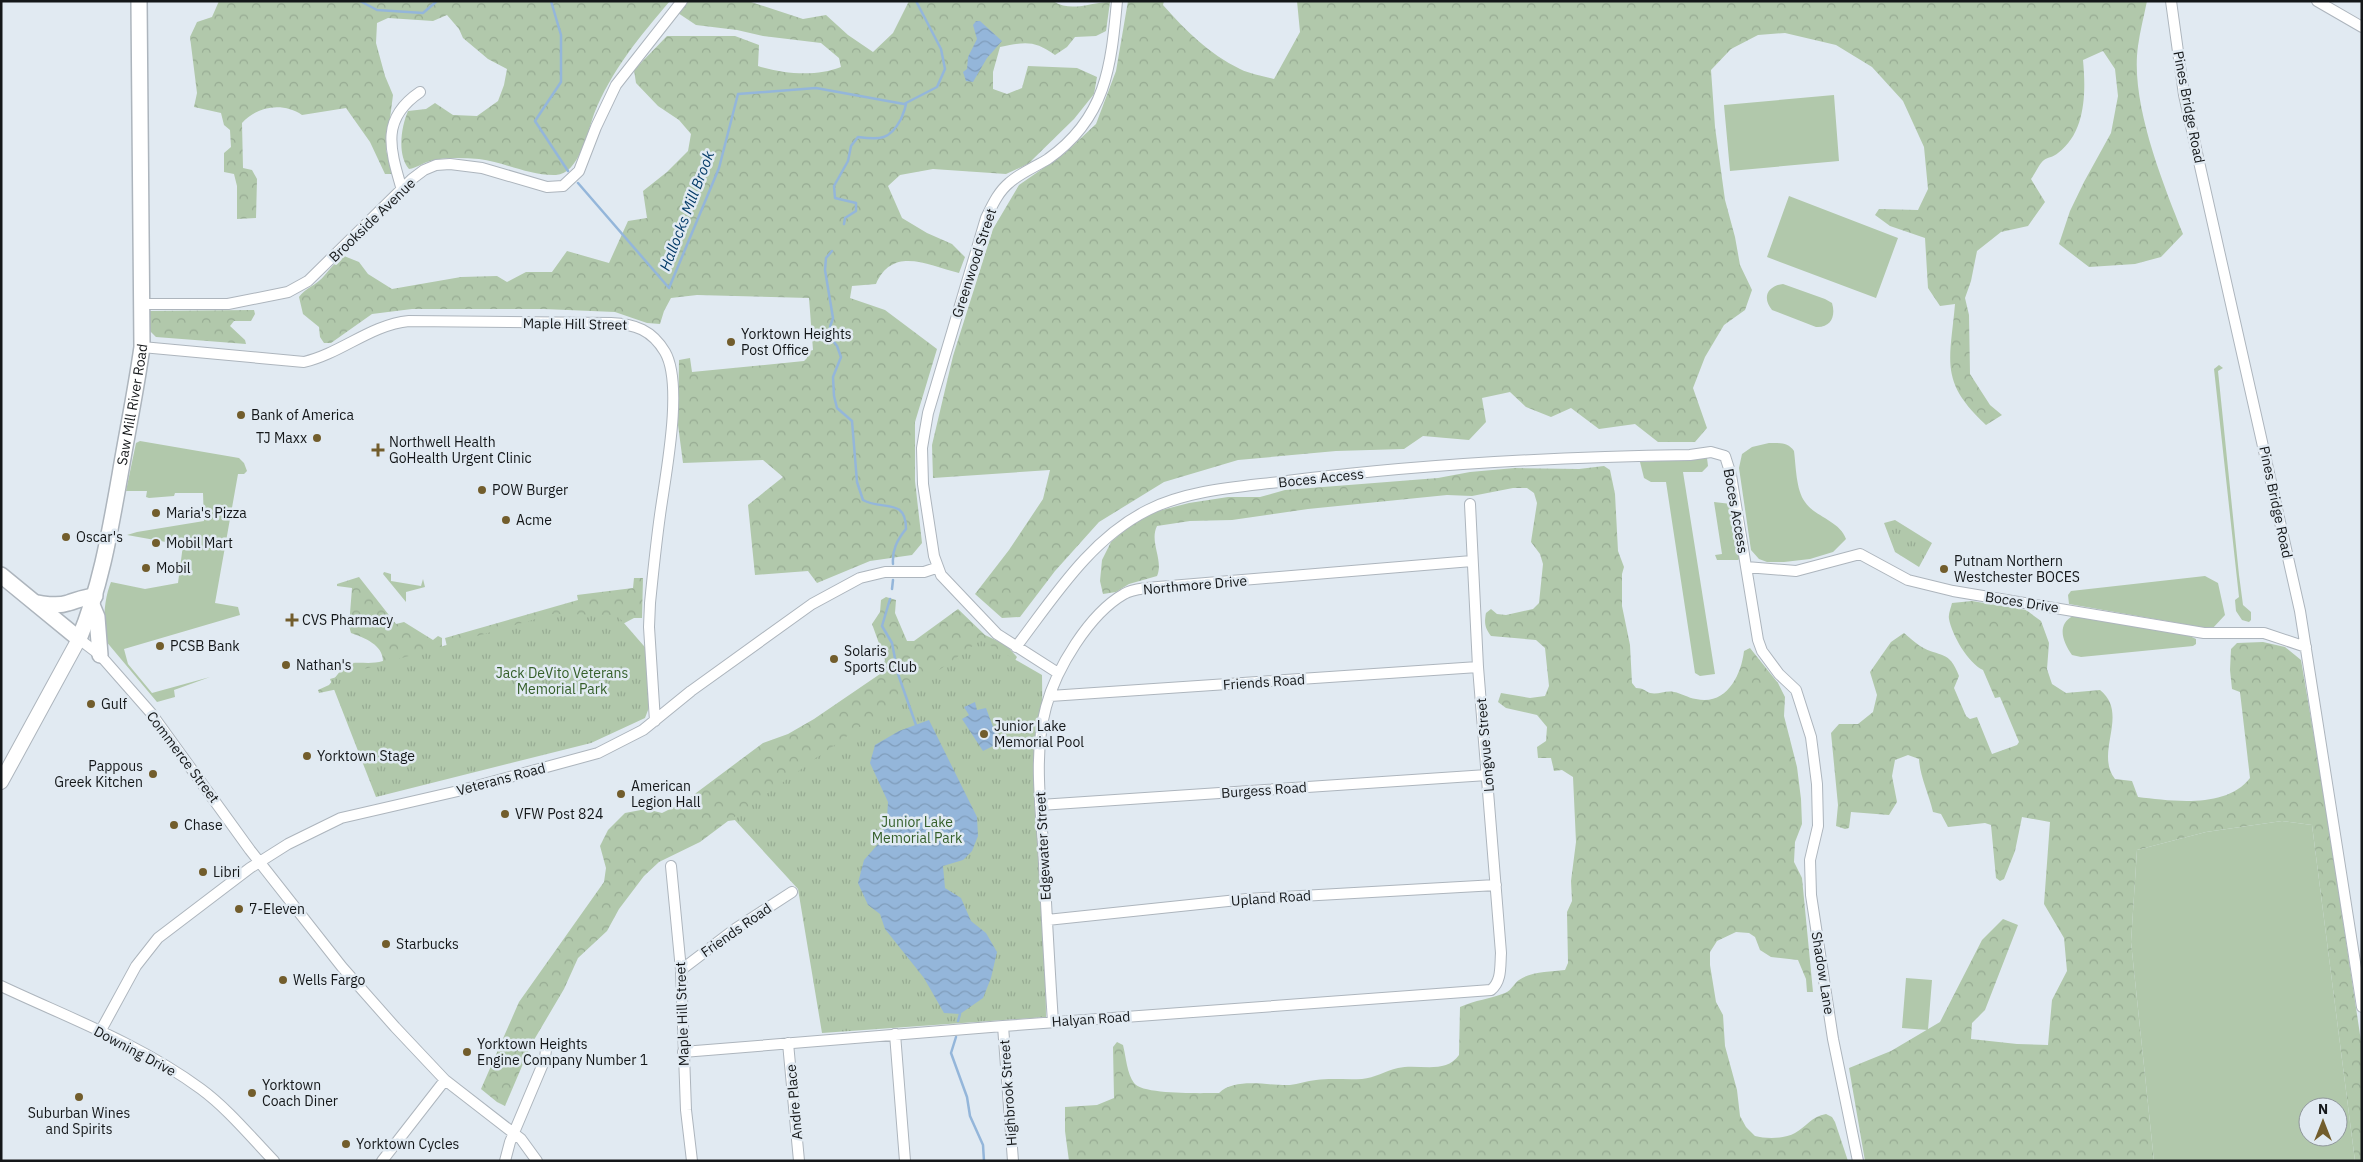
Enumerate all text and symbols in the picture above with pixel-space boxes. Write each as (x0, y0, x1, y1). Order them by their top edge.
street label: Pines Bridge Road (2169, 49, 2209, 165)
water label: Hallocks Mill Brook (655, 148, 718, 273)
street label: Brookside Avenue (325, 174, 419, 266)
street label: Greenwood Street (948, 206, 1000, 320)
street label: Maple Hill Street (523, 314, 627, 334)
place label: Yorktown Heights Post Office (741, 325, 852, 359)
marker: Yorktown Heights Post Office (725, 336, 737, 348)
street label: Saw Mill River Road (113, 342, 151, 467)
place label: Bank of America (251, 406, 354, 424)
marker: Bank of America (235, 409, 247, 421)
place label: TJ Maxx (256, 429, 307, 447)
marker: TJ Maxx (311, 432, 323, 444)
place label: Northwell Health GoHealth Urgent Clinic (389, 433, 532, 467)
marker: Northwell Health GoHealth Urgent Clinic (371, 443, 385, 457)
street label: Pines Bridge Road (2255, 444, 2297, 560)
street label: Boces Access (1277, 465, 1365, 491)
street label: Boces Access (1720, 467, 1752, 555)
place label: POW Burger (492, 481, 568, 499)
marker: POW Burger (476, 484, 488, 496)
place label: Maria's Pizza (166, 504, 247, 522)
marker: Maria's Pizza (150, 507, 162, 519)
place label: Acme (516, 511, 552, 529)
marker: Acme (500, 514, 512, 526)
place label: Oscar's (76, 528, 123, 546)
marker: Oscar's (60, 531, 72, 543)
place label: Mobil Mart (166, 534, 233, 552)
marker: Mobil Mart (150, 537, 162, 549)
place label: Putnam Northern Westchester BOCES (1954, 552, 2080, 586)
place label: Mobil (156, 559, 191, 577)
marker: Mobil (140, 562, 152, 574)
marker: Putnam Northern Westchester BOCES (1938, 563, 1950, 575)
street label: Northmore Drive (1142, 571, 1248, 599)
street label: Boces Drive (1984, 587, 2060, 617)
place label: CVS Pharmacy (302, 611, 393, 629)
marker: CVS Pharmacy (286, 614, 298, 626)
place label: PCSB Bank (170, 637, 240, 655)
marker: PCSB Bank (154, 640, 166, 652)
place label: Solaris Sports Club (844, 642, 917, 676)
marker: Solaris Sports Club (828, 653, 840, 665)
place label: Nathan's (296, 656, 352, 674)
marker: Nathan's (280, 659, 292, 671)
park label: Jack DeVito Veterans Memorial Park (496, 664, 629, 698)
street label: Friends Road (1222, 670, 1306, 694)
place label: Gulf (101, 695, 127, 713)
street label: Longvue Street (1472, 697, 1498, 793)
marker: Gulf (85, 698, 97, 710)
street label: Commerce Street (143, 708, 223, 806)
place label: Junior Lake Memorial Pool (994, 717, 1084, 751)
marker: Junior Lake Memorial Pool (978, 728, 990, 740)
place label: Yorktown Stage (317, 747, 415, 765)
marker: Yorktown Stage (301, 750, 313, 762)
place label: Pappous Greek Kitchen (54, 757, 143, 791)
street label: Veterans Road (455, 759, 547, 799)
marker: Pappous Greek Kitchen (147, 768, 159, 780)
place label: American Legion Hall (631, 777, 701, 811)
street label: Burgess Road (1221, 778, 1307, 802)
marker: American Legion Hall (615, 788, 627, 800)
street label: Edgewater Street (1031, 791, 1055, 901)
place label: VFW Post 824 (515, 805, 603, 823)
marker: VFW Post 824 (499, 808, 511, 820)
park label: Junior Lake Memorial Park (872, 813, 963, 847)
place label: Chase (184, 816, 223, 834)
marker: Chase (168, 819, 180, 831)
place label: Libri (213, 863, 240, 881)
marker: Libri (197, 866, 209, 878)
street label: Upland Road (1230, 886, 1312, 910)
street label: Friends Road (697, 899, 775, 961)
place label: 7-Eleven (249, 900, 305, 918)
marker: 7-Eleven (233, 903, 245, 915)
street label: Shadow Lane (1808, 930, 1838, 1016)
place label: Starbucks (396, 935, 459, 953)
marker: Starbucks (380, 938, 392, 950)
street label: Maple Hill Street (671, 961, 693, 1066)
place label: Wells Fargo (293, 971, 365, 989)
marker: Wells Fargo (277, 974, 289, 986)
street label: Halyan Road (1051, 1007, 1131, 1031)
street label: Downing Drive (91, 1022, 179, 1080)
place label: Yorktown Heights Engine Company Number 1 (477, 1035, 648, 1069)
street label: Highbrook Street (995, 1039, 1021, 1147)
marker: Yorktown Heights Engine Company Number 1 (461, 1046, 473, 1058)
street label: Andre Place (782, 1063, 806, 1140)
place label: Yorktown Coach Diner (262, 1076, 338, 1110)
marker: Yorktown Coach Diner (246, 1087, 258, 1099)
marker: Suburban Wines and Spirits (73, 1091, 85, 1103)
north arrow (2298, 1097, 2348, 1147)
text: N (2318, 1100, 2328, 1118)
place label: Suburban Wines and Spirits (28, 1104, 130, 1138)
place label: Yorktown Cycles (356, 1135, 460, 1153)
marker: Yorktown Cycles (340, 1138, 352, 1150)

